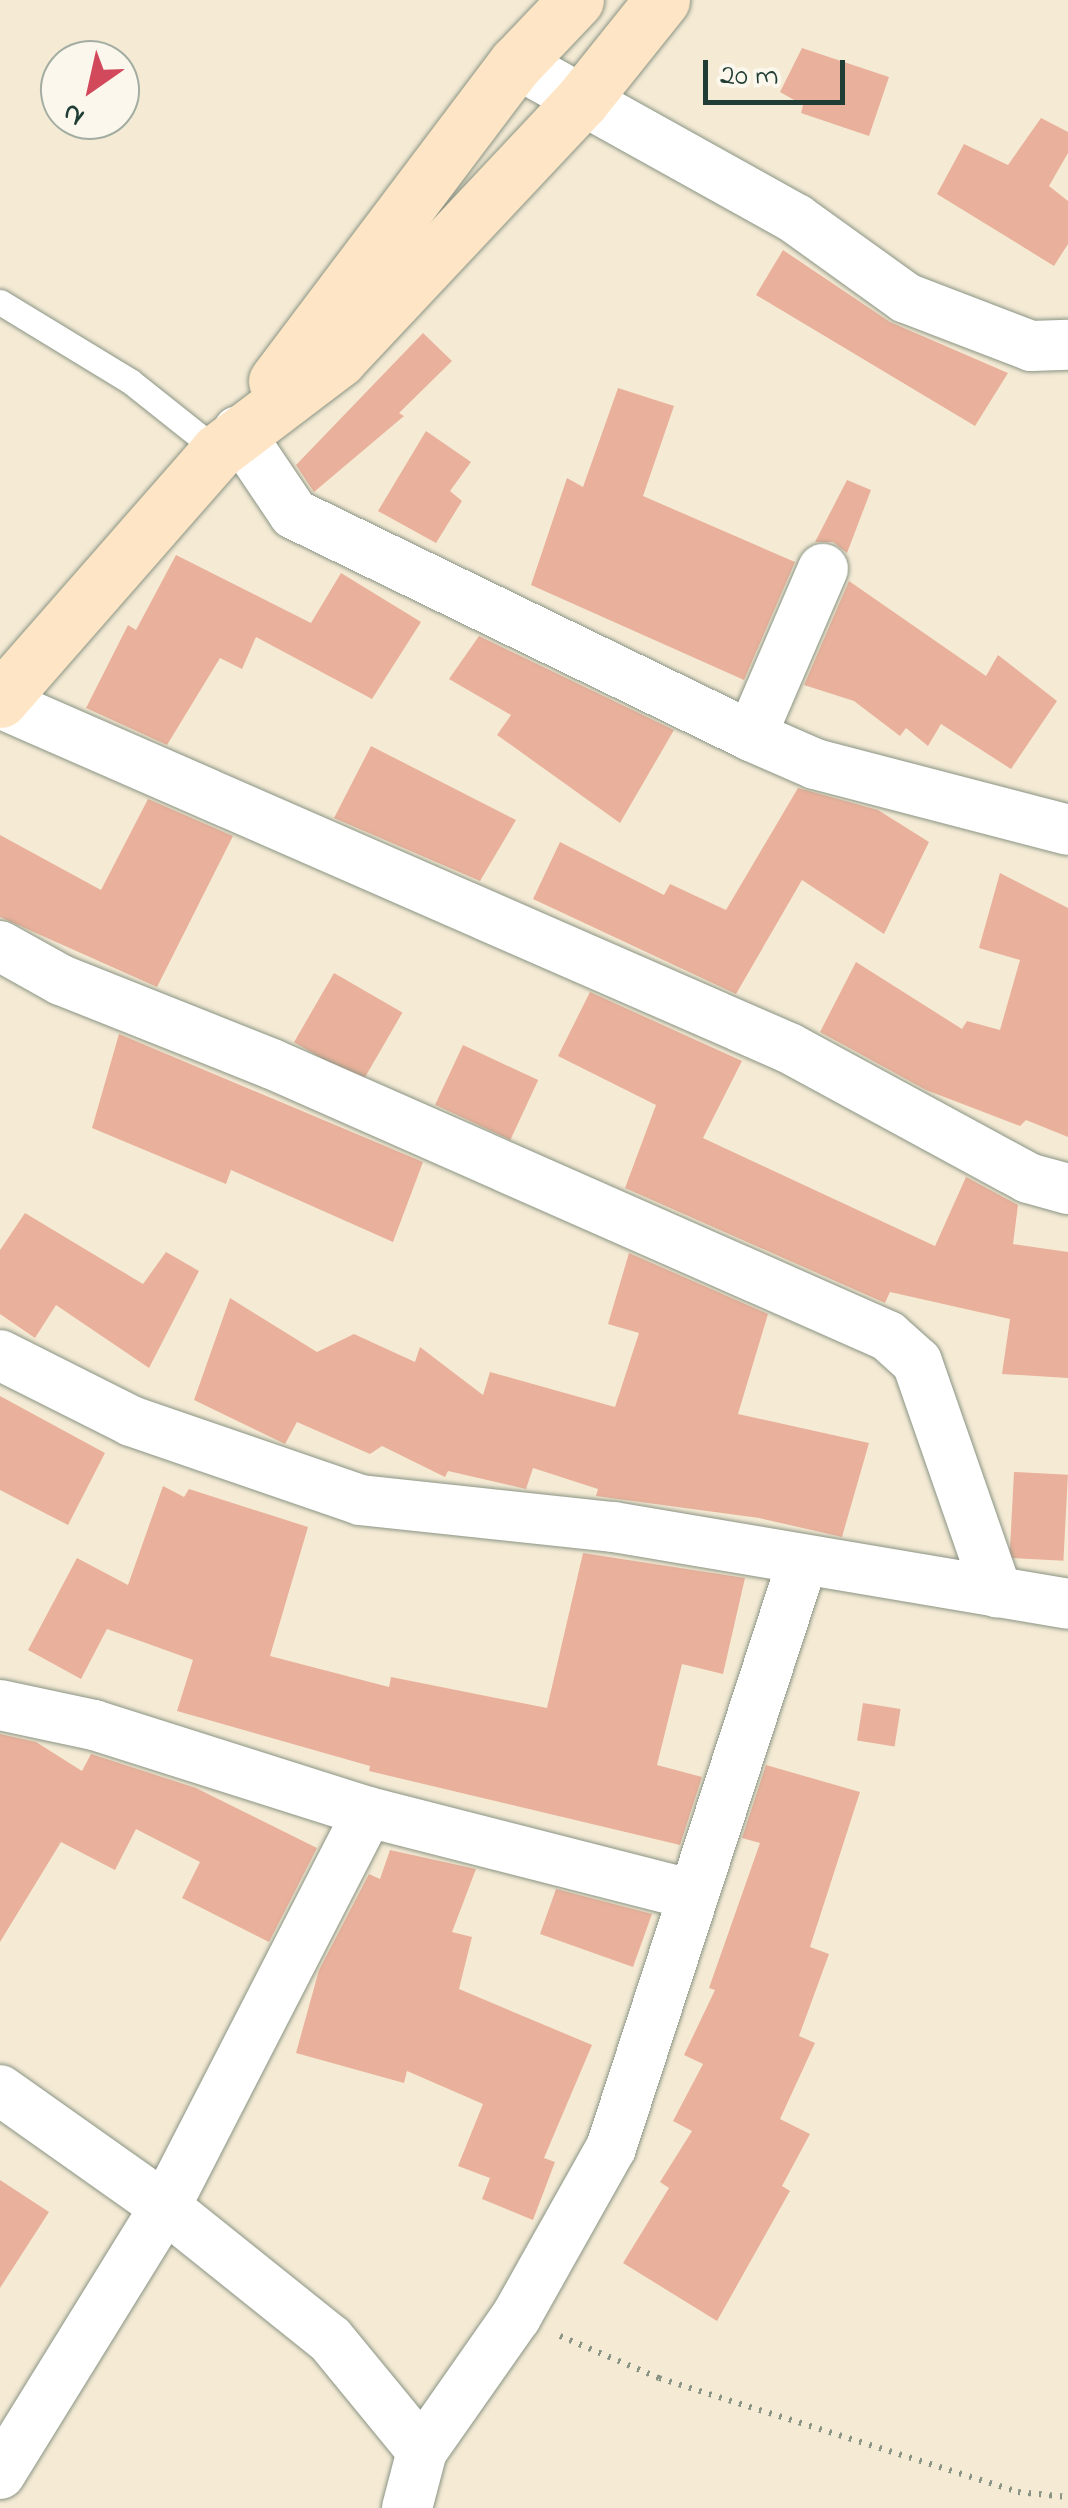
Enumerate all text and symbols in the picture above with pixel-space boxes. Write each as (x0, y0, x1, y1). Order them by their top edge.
north arrow (40, 40, 140, 140)
scale bar (708, 40, 850, 102)
text: 20 m (720, 55, 779, 99)
text: N (55, 91, 93, 136)

